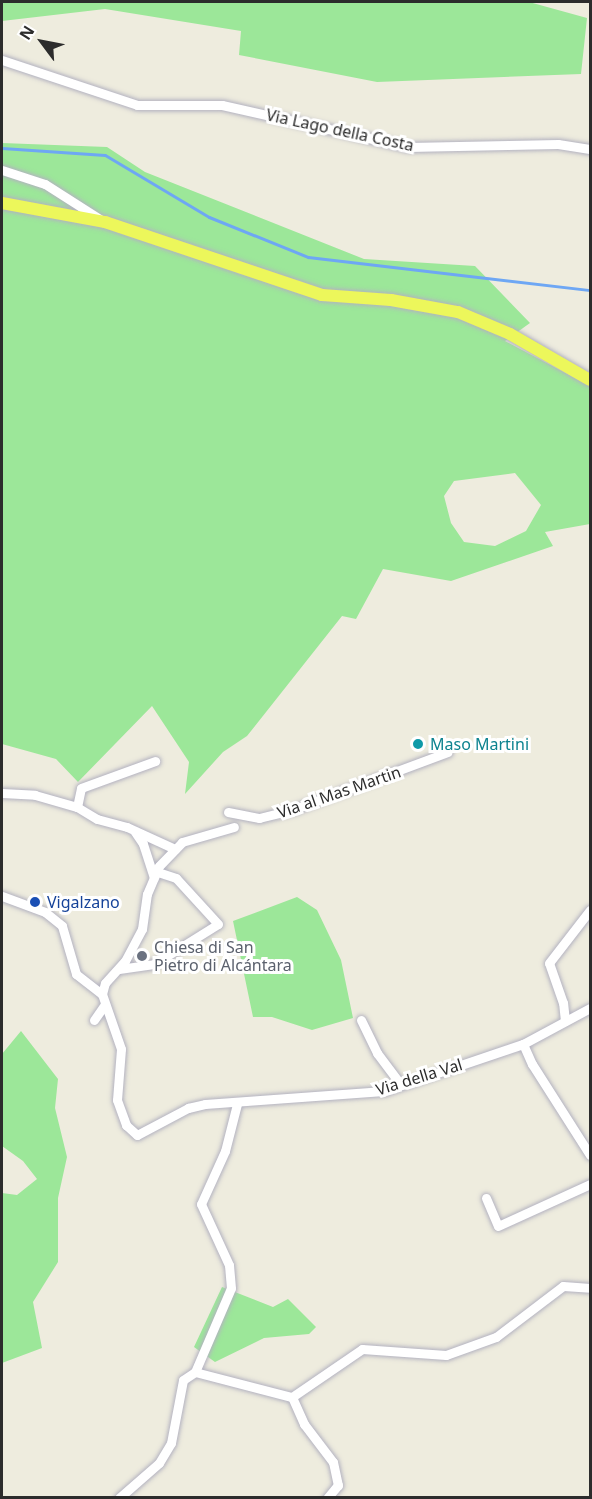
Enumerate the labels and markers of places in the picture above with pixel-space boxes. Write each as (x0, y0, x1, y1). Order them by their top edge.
place label: Maso Martini (430, 734, 529, 754)
marker: Maso Martini (411, 737, 425, 751)
place label: Vigalzano (47, 892, 120, 912)
marker: Vigalzano (28, 895, 42, 909)
place label: Chiesa di San Pietro di Alcántara (154, 937, 292, 975)
marker: Chiesa di San Pietro di Alcántara (135, 949, 149, 963)

